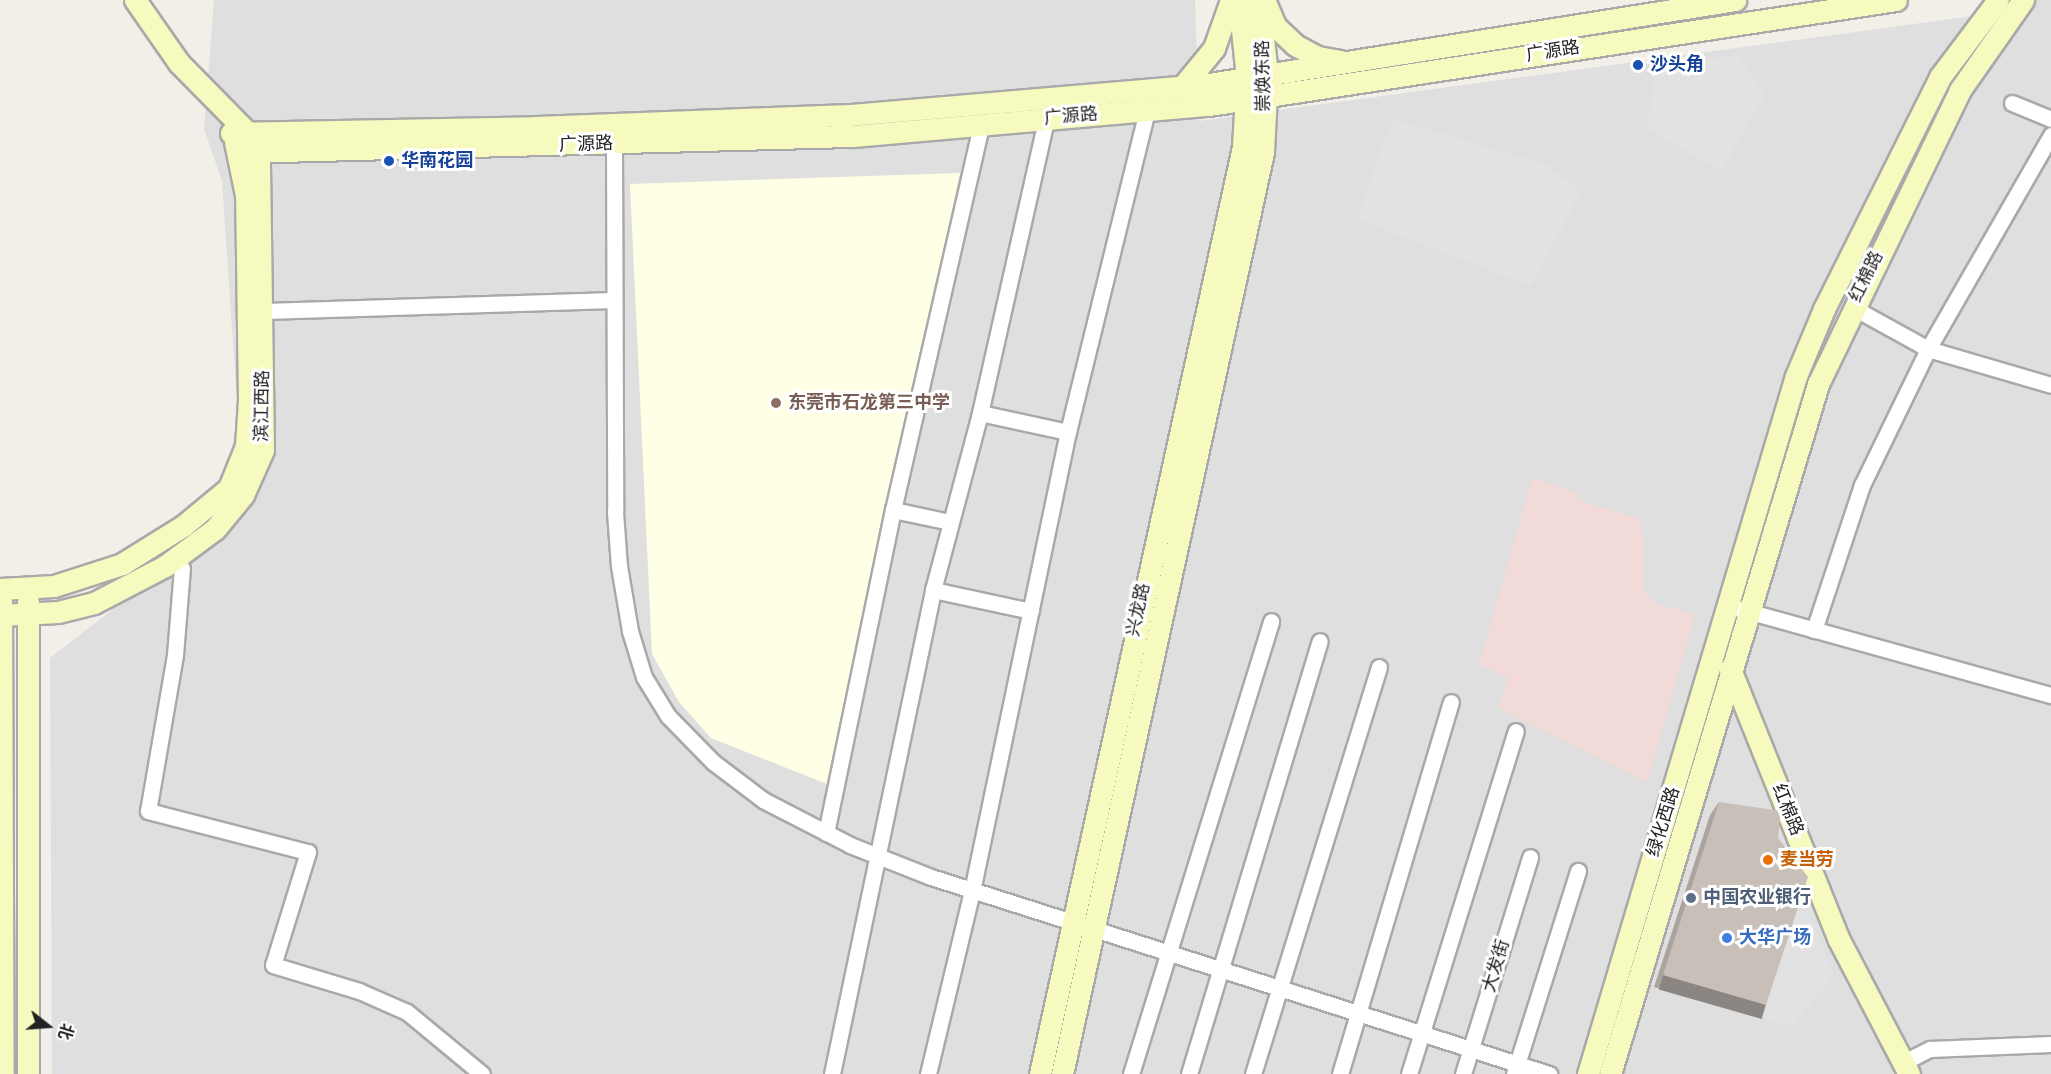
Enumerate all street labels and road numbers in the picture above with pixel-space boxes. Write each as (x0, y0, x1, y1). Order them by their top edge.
street label: 广源路 (1525, 37, 1581, 67)
street label: 崇焕东路 (1253, 40, 1275, 112)
street label: 广源路 (1043, 104, 1099, 130)
street label: 广源路 (559, 133, 613, 157)
street label: 红棉路 (1845, 248, 1889, 306)
street label: 滨江西路 (252, 370, 274, 442)
street label: 兴龙路 (1123, 581, 1155, 639)
street label: 红棉路 (1767, 781, 1807, 839)
street label: 绿化西路 (1643, 784, 1685, 860)
street label: 大发街 (1479, 937, 1515, 995)

